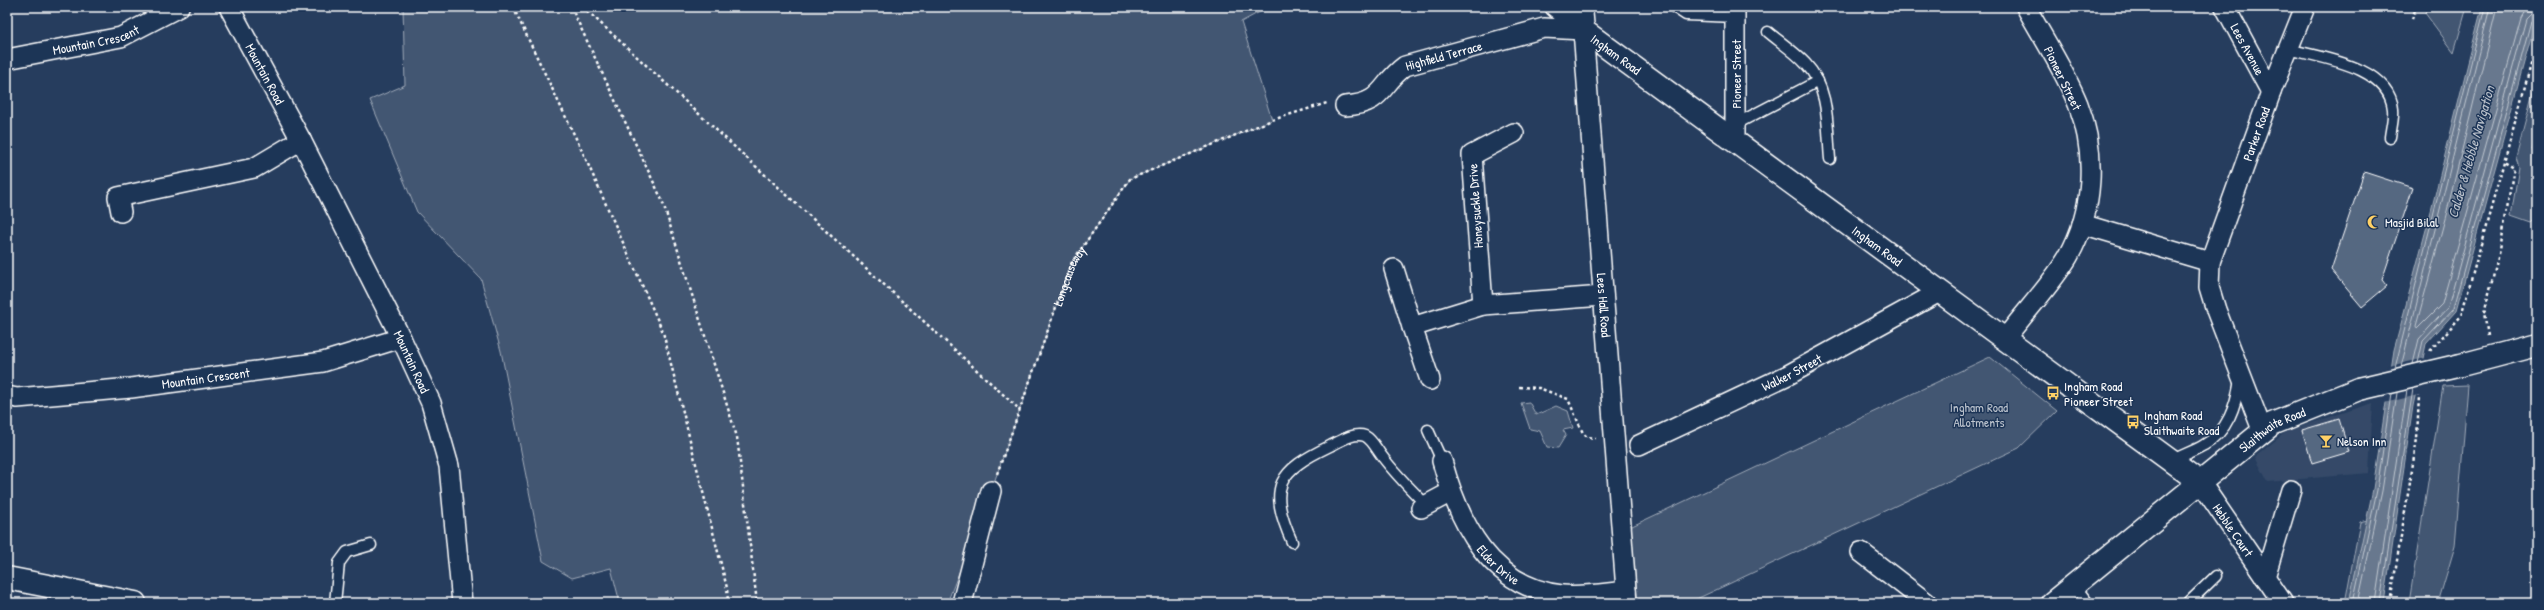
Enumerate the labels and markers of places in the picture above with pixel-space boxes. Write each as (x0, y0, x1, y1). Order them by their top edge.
place label: Masjid Bilal (2385, 213, 2439, 231)
mosque icon: Masjid Bilal (2366, 214, 2382, 230)
place label: Ingham Road Pioneer Street (2064, 377, 2133, 410)
bus stop icon: Ingham Road Pioneer Street (2045, 385, 2061, 401)
place label: Ingham Road Slaithwaite Road (2144, 406, 2219, 439)
bus stop icon: Ingham Road Slaithwaite Road (2125, 414, 2141, 430)
place label: Nelson Inn (2337, 432, 2387, 450)
bar icon: Nelson Inn (2318, 433, 2334, 449)

